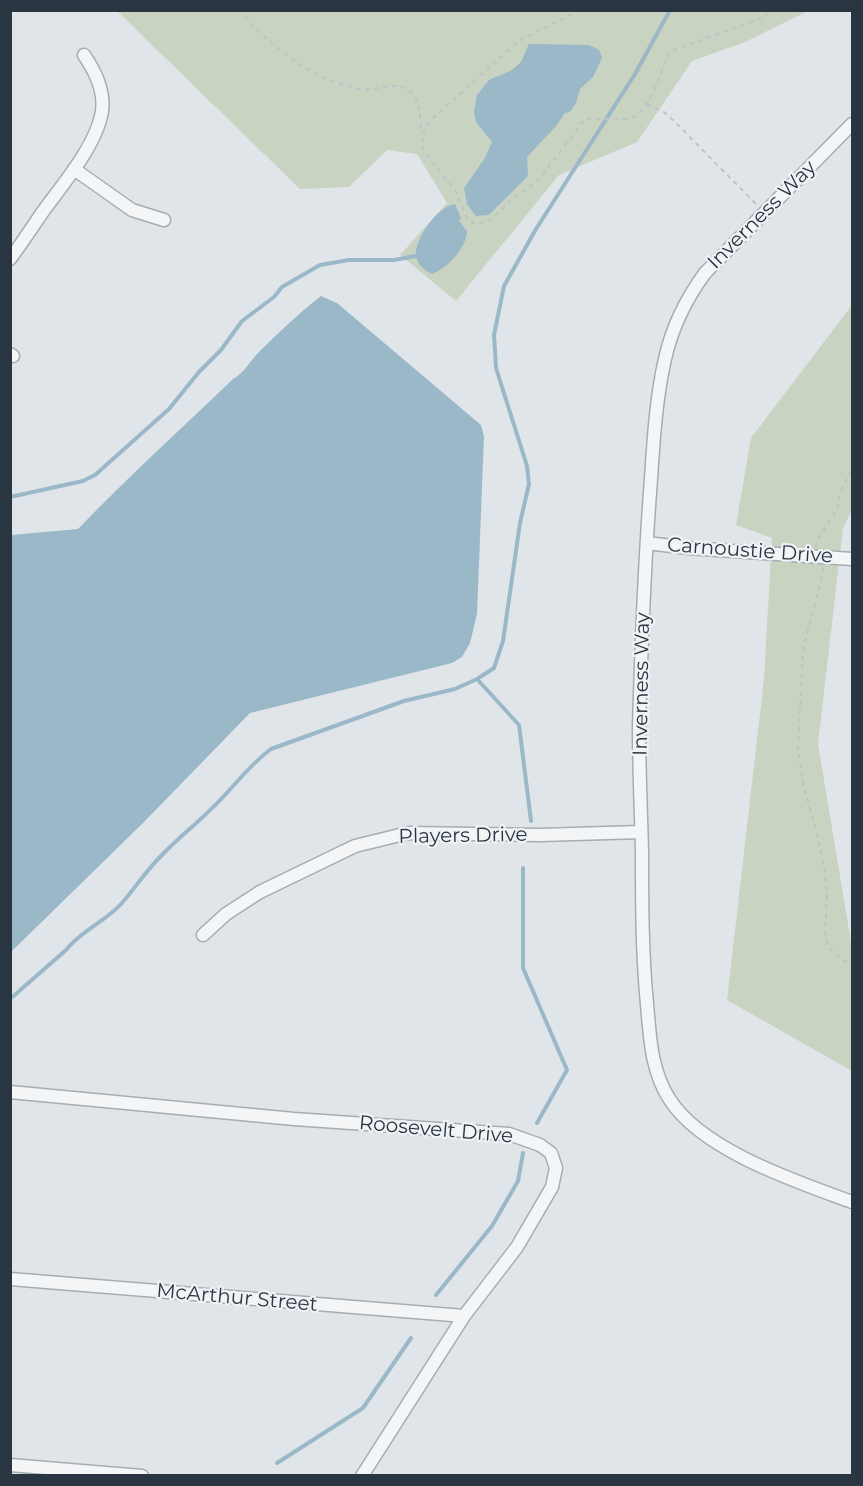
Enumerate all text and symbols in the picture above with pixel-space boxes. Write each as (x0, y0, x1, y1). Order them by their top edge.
street label: Inverness Way (703, 156, 821, 274)
street label: Carnoustie Drive (666, 533, 834, 569)
street label: Inverness Way (629, 612, 655, 756)
street label: Players Drive (398, 823, 528, 849)
street label: Roosevelt Drive (358, 1111, 514, 1149)
street label: McArthur Street (155, 1279, 319, 1317)

